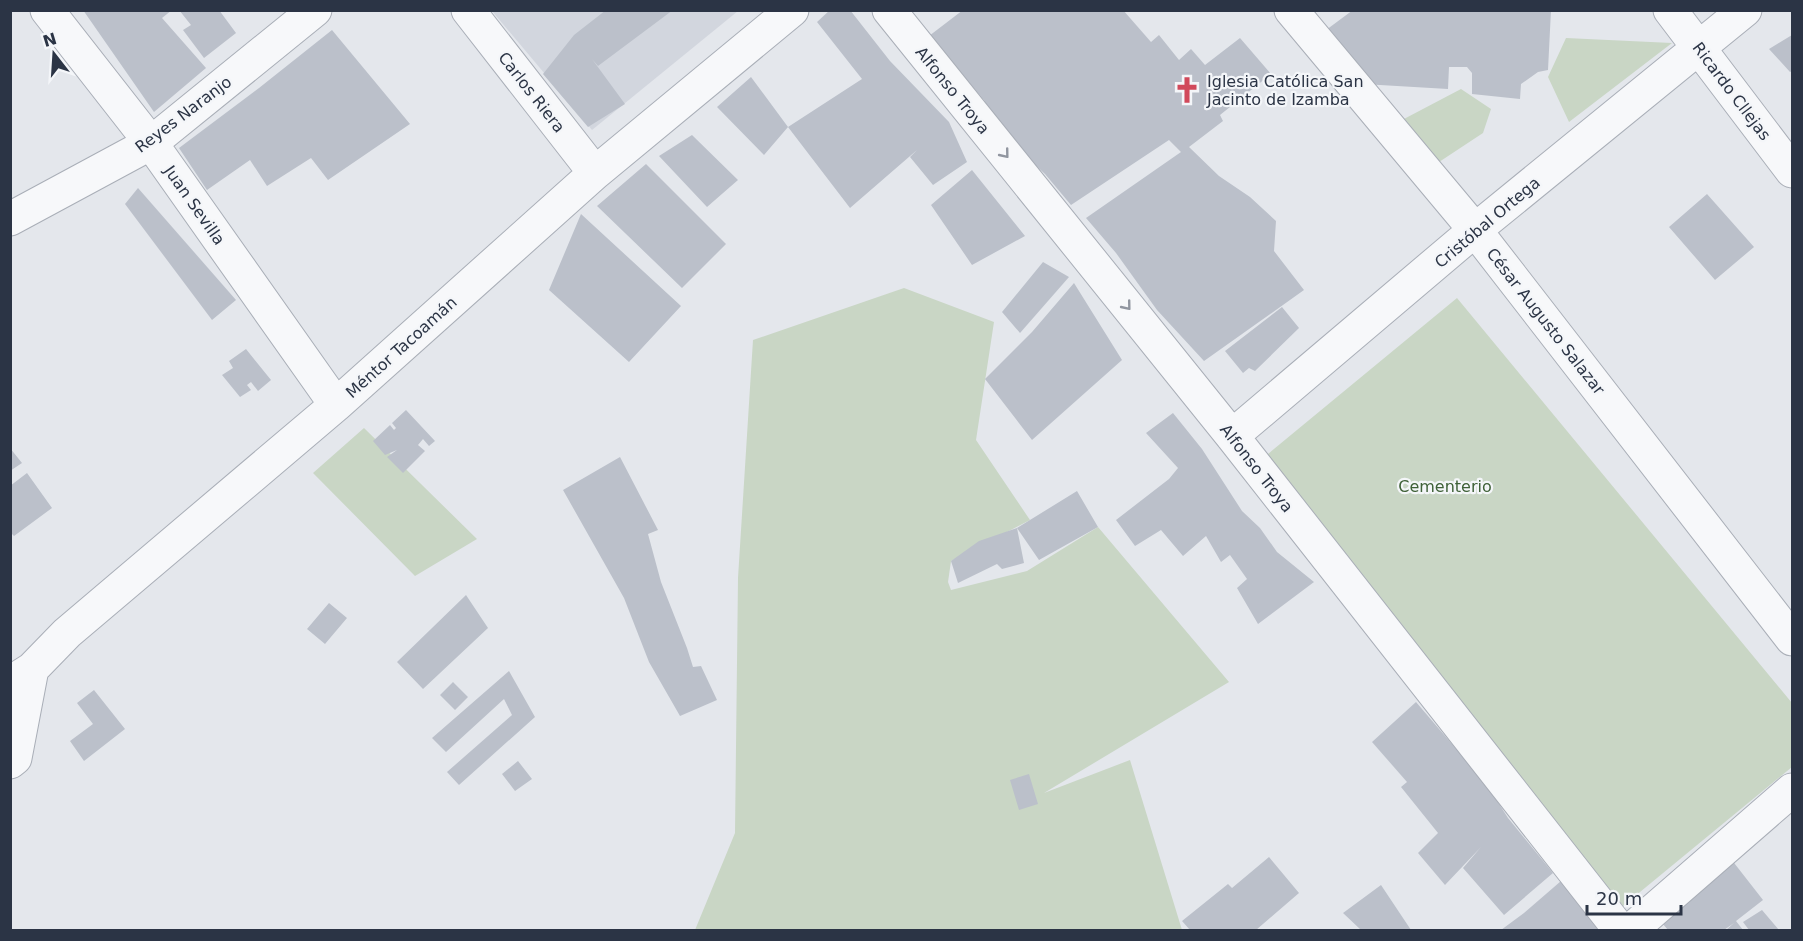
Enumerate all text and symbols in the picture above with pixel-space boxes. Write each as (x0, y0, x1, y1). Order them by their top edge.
north arrow (24, 24, 84, 84)
text: N (41, 29, 59, 51)
street label: Ricardo Cllejas (1689, 38, 1775, 144)
street label: Alfonso Troya (912, 43, 994, 138)
street label: Carlos Riera (494, 48, 569, 136)
street label: Reyes Naranjo (131, 72, 235, 157)
place label: Iglesia Católica San Jacinto de Izamba (1206, 72, 1364, 109)
church icon: Iglesia Católica San Jacinto de Izamba (1172, 75, 1202, 105)
one-way arrow (998, 147, 1009, 158)
street label: Juan Sevilla (160, 161, 229, 249)
street label: Cristóbal Ortega (1431, 173, 1544, 272)
street label: César Augusto Salazar (1482, 244, 1609, 399)
street label: Méntor Tacoamán (342, 293, 461, 402)
one-way arrow (1120, 299, 1131, 310)
street label: Alfonso Troya (1216, 420, 1297, 516)
park label: Cementerio (1398, 477, 1492, 496)
scale bar (1587, 878, 1682, 916)
text: 20 m (1596, 888, 1642, 909)

